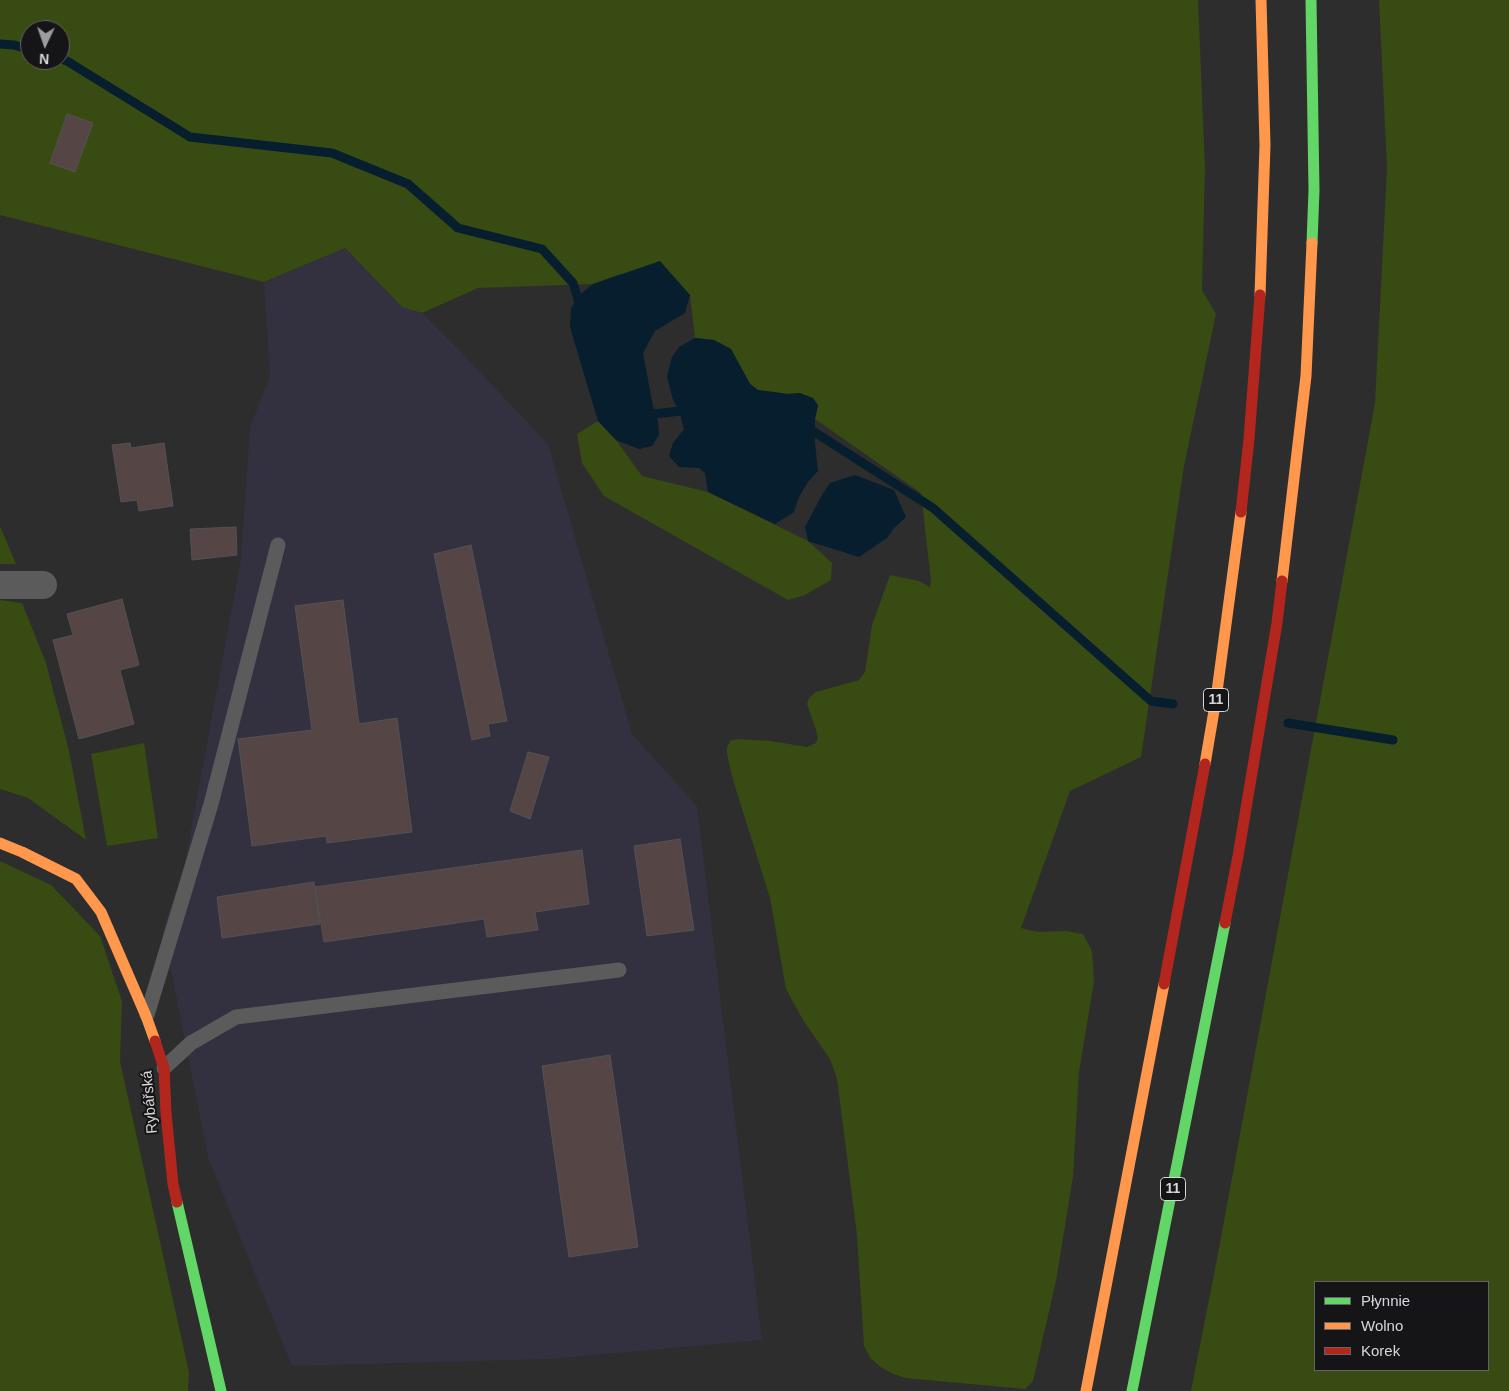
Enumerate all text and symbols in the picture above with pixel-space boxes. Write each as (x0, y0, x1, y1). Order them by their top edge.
north arrow (20, 20, 70, 70)
text: N (39, 51, 50, 67)
road number: 11 (1204, 688, 1228, 712)
street label: Rybářská (138, 1070, 162, 1134)
road number: 11 (1160, 1178, 1186, 1200)
legend (1314, 1281, 1489, 1371)
text: Płynnie (1361, 1292, 1410, 1309)
text: Wolno (1361, 1317, 1403, 1334)
text: Korek (1361, 1342, 1400, 1359)

